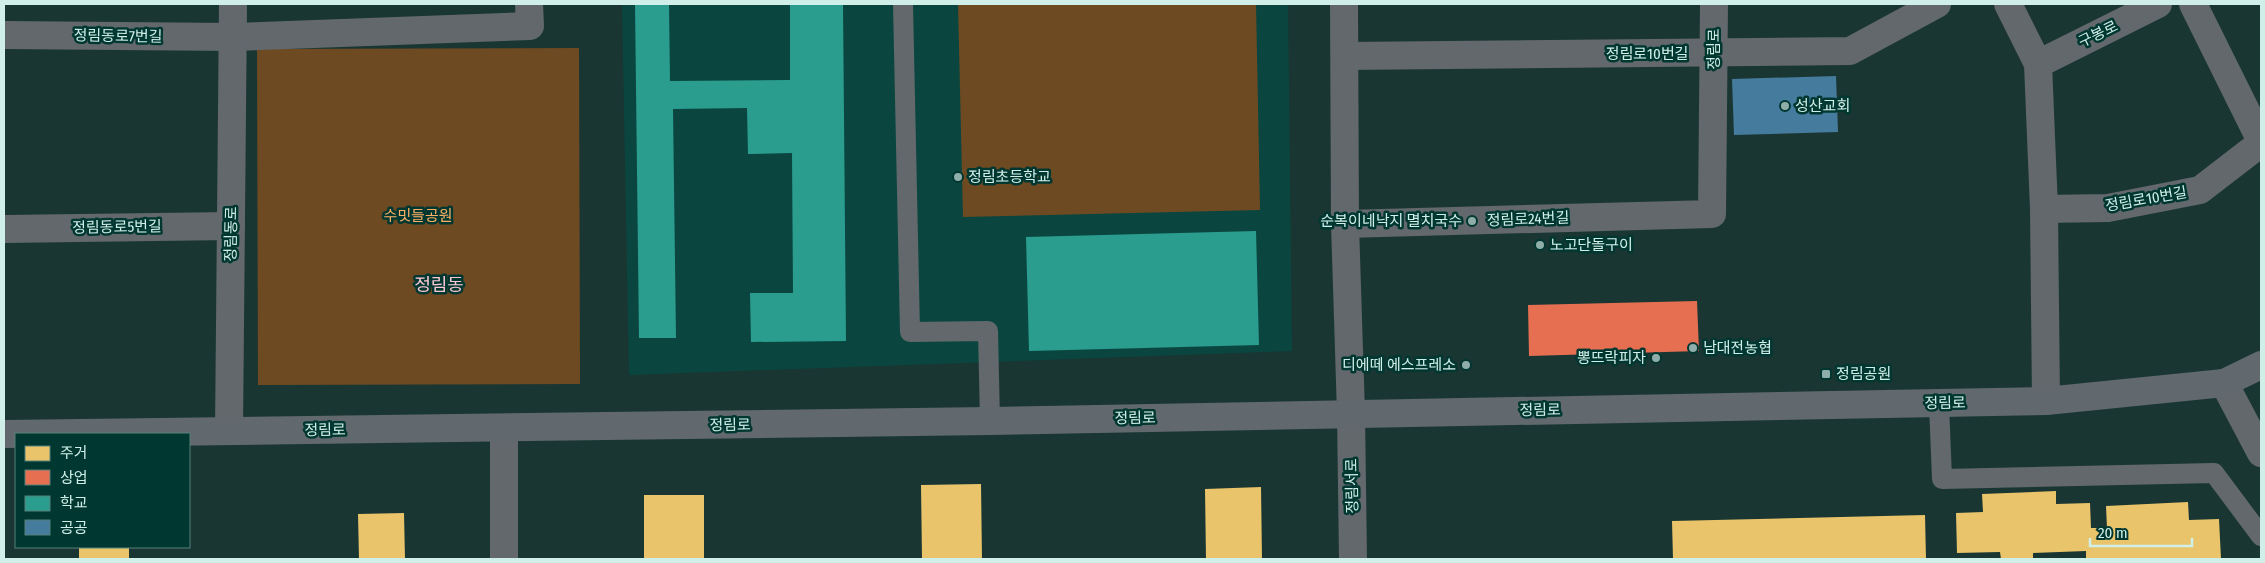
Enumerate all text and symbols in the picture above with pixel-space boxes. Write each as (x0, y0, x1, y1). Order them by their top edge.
street label: 구봉로 (2075, 17, 2121, 51)
street label: 정림동로7번길 (73, 26, 163, 46)
street label: 정림로 (1705, 28, 1723, 70)
street label: 정림로10번길 (1606, 45, 1688, 63)
place label: 성산교회 (1795, 97, 1850, 115)
marker: 성산교회 (1779, 100, 1791, 112)
place label: 정림초등학교 (968, 168, 1051, 186)
marker: 정림초등학교 (952, 171, 964, 183)
street label: 정림로10번길 (2104, 183, 2188, 215)
street label: 정림동로 (222, 206, 240, 262)
park label: 수밋들공원 (383, 207, 453, 225)
street label: 정림로24번길 (1486, 209, 1570, 229)
place label: 순복이네낙지 멸치국수 (1320, 212, 1462, 230)
marker: 순복이네낙지 멸치국수 (1466, 215, 1478, 227)
street label: 정림동로5번길 (72, 217, 162, 237)
place label: 노고단돌구이 (1550, 236, 1633, 254)
marker: 노고단돌구이 (1534, 239, 1546, 251)
district label: 정림동 (414, 274, 464, 296)
place label: 남대전농협 (1703, 339, 1772, 357)
marker: 남대전농협 (1687, 342, 1699, 354)
place label: 뽕뜨락피자 (1577, 349, 1646, 367)
marker: 뽕뜨락피자 (1650, 352, 1662, 364)
place label: 디에떼 에스프레소 (1342, 356, 1456, 374)
marker: 디에떼 에스프레소 (1460, 359, 1472, 371)
place label: 정림공원 (1836, 365, 1891, 383)
marker: 정림공원 (1820, 368, 1832, 380)
street label: 정림로 (1924, 394, 1966, 412)
street label: 정림로 (1519, 401, 1561, 419)
street label: 정림로 (1114, 409, 1156, 427)
street label: 정림로 (709, 416, 751, 434)
street label: 정림로 (304, 421, 346, 439)
legend (15, 433, 190, 548)
text: 주거 (60, 444, 88, 462)
street label: 정림서로 (1343, 458, 1361, 514)
text: 상업 (60, 469, 88, 487)
text: 학교 (60, 494, 88, 512)
scale bar (2090, 516, 2192, 548)
text: 공공 (60, 519, 88, 537)
text: 20 m (2098, 524, 2128, 542)

